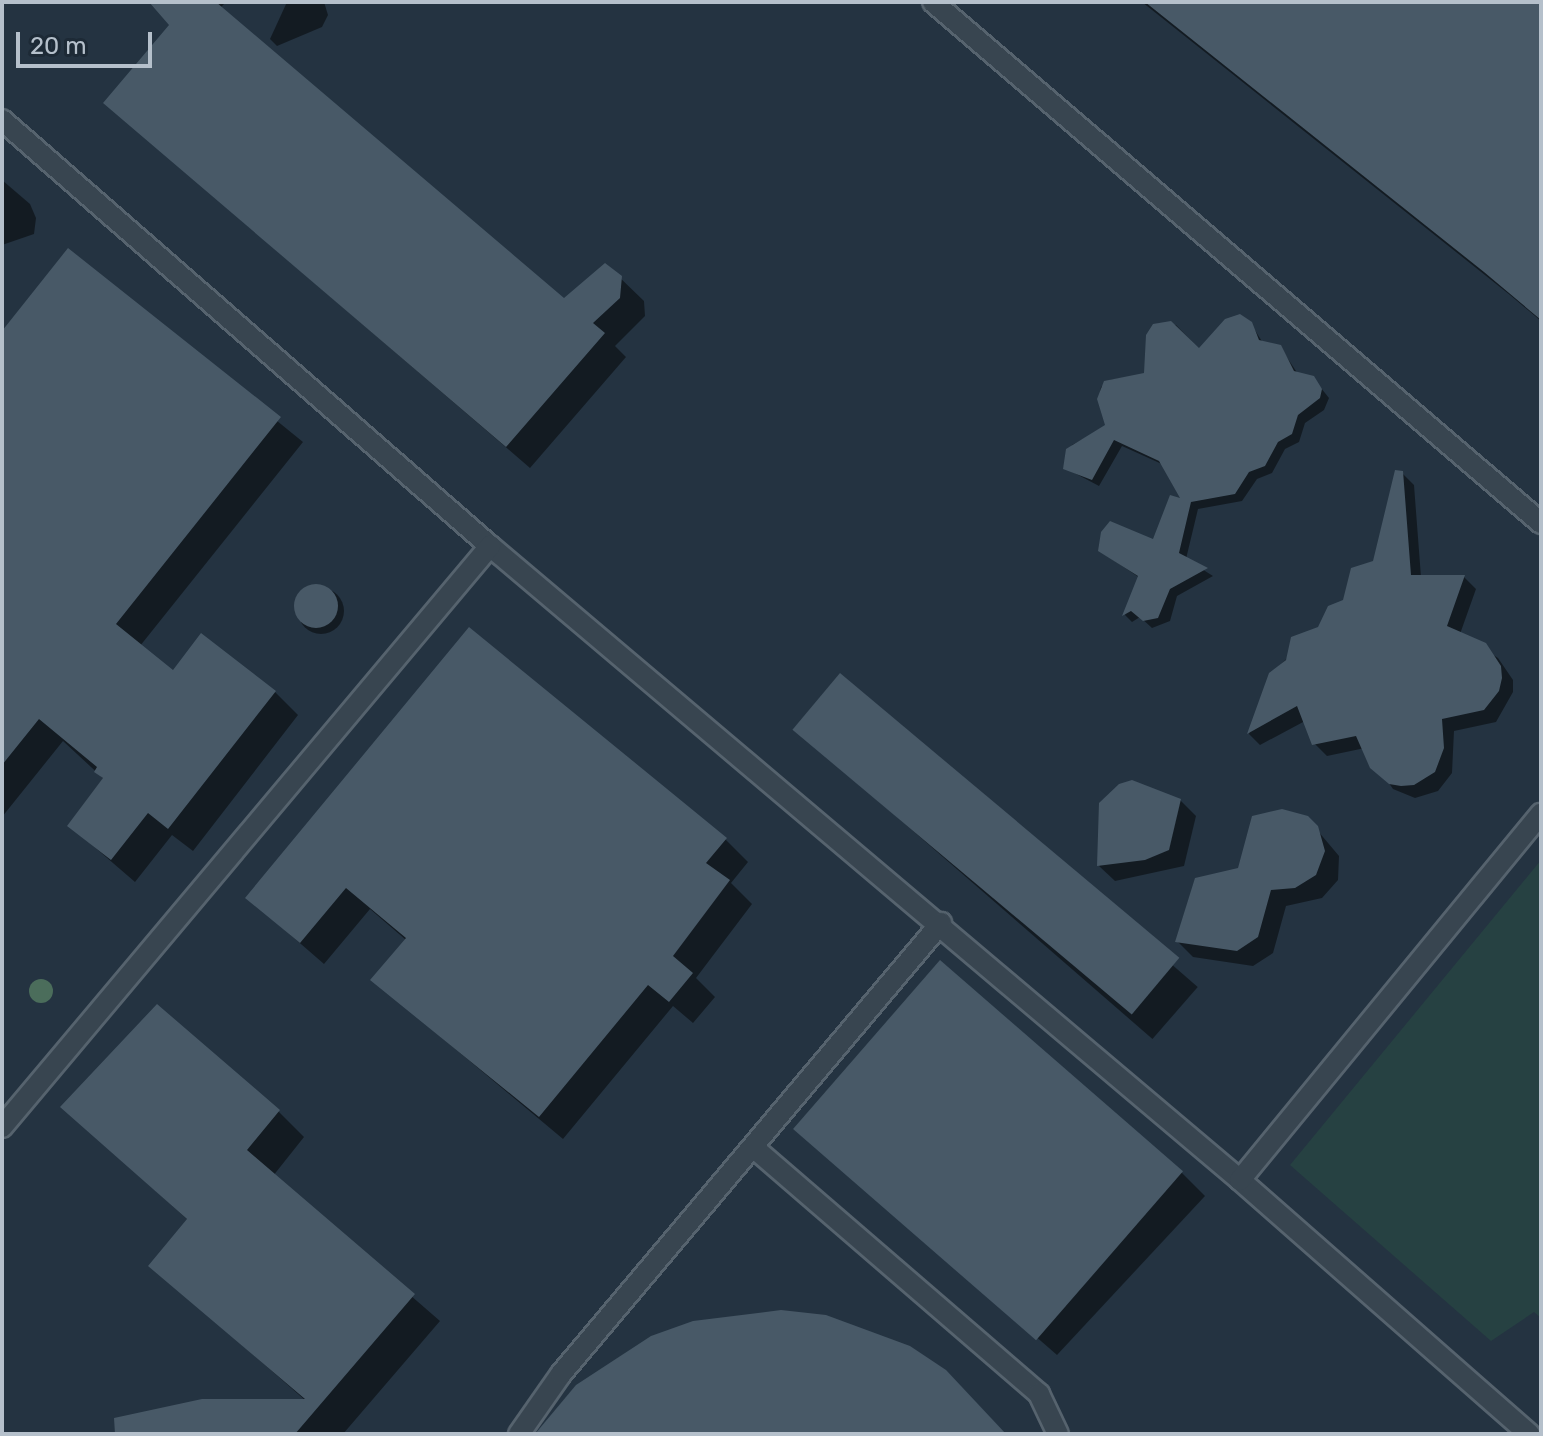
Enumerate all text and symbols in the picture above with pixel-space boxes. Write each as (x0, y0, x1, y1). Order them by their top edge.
scale bar (20, 16, 156, 66)
text: 20 m (30, 32, 87, 60)

